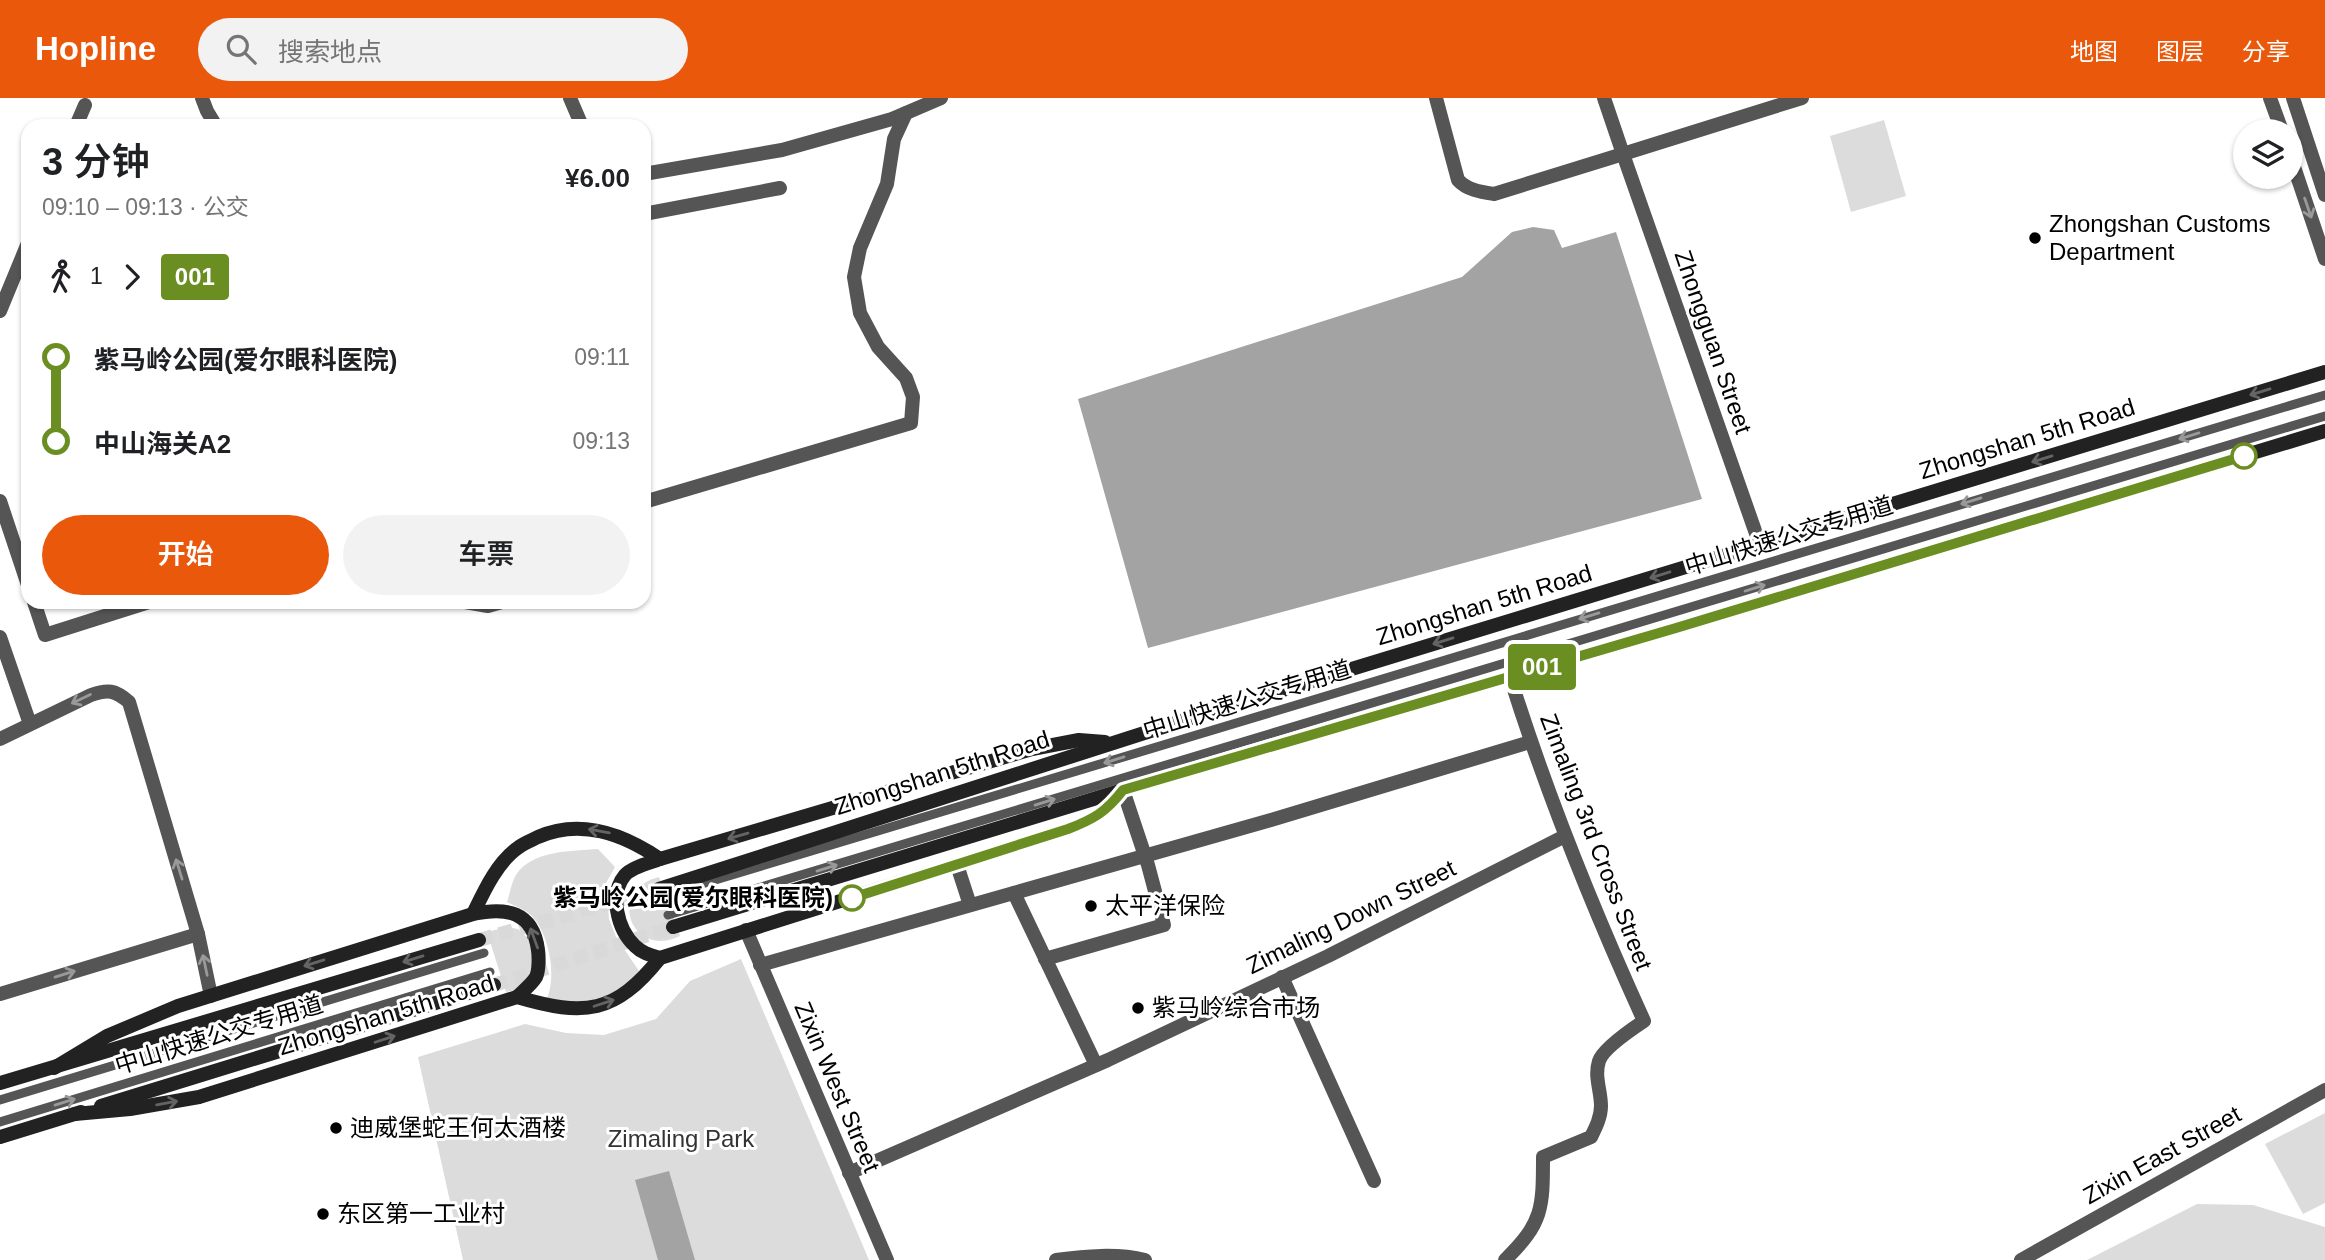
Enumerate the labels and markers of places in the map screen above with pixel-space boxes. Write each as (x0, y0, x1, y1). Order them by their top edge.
place label: Zhongshan Customs Department (2049, 210, 2270, 265)
marker: Zhongshan Customs Department (2027, 230, 2043, 246)
unlabelled marker (2231, 443, 2257, 469)
place label: 紫马岭公园(爱尔眼科医院) (553, 884, 833, 911)
marker: 紫马岭公园(爱尔眼科医院) (839, 885, 865, 911)
place label: 太平洋保险 (1105, 892, 1225, 919)
marker: 太平洋保险 (1083, 898, 1099, 914)
place label: 紫马岭综合市场 (1152, 994, 1320, 1021)
marker: 紫马岭综合市场 (1130, 1000, 1146, 1016)
place label: 迪威堡蛇王何太酒楼 (350, 1114, 566, 1141)
marker: 迪威堡蛇王何太酒楼 (328, 1120, 344, 1136)
place label: 东区第一工业村 (337, 1200, 505, 1227)
marker: 东区第一工业村 (315, 1206, 331, 1222)

